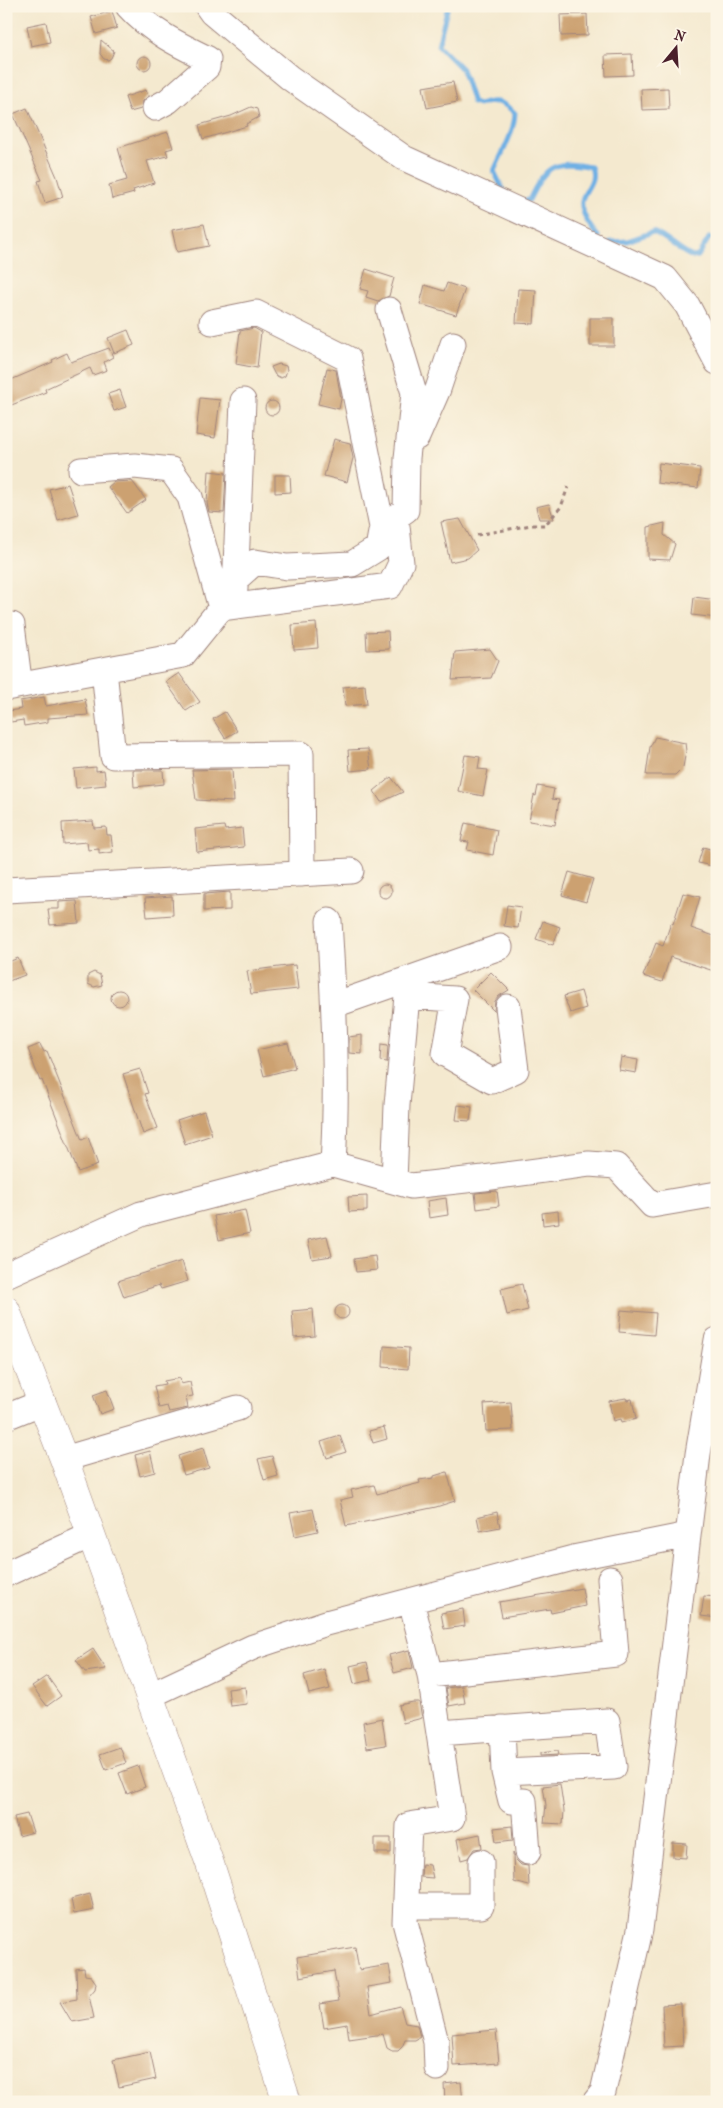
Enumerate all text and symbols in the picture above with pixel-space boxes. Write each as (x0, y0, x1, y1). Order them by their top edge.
north arrow (650, 22, 700, 72)
text: N (672, 26, 688, 46)

